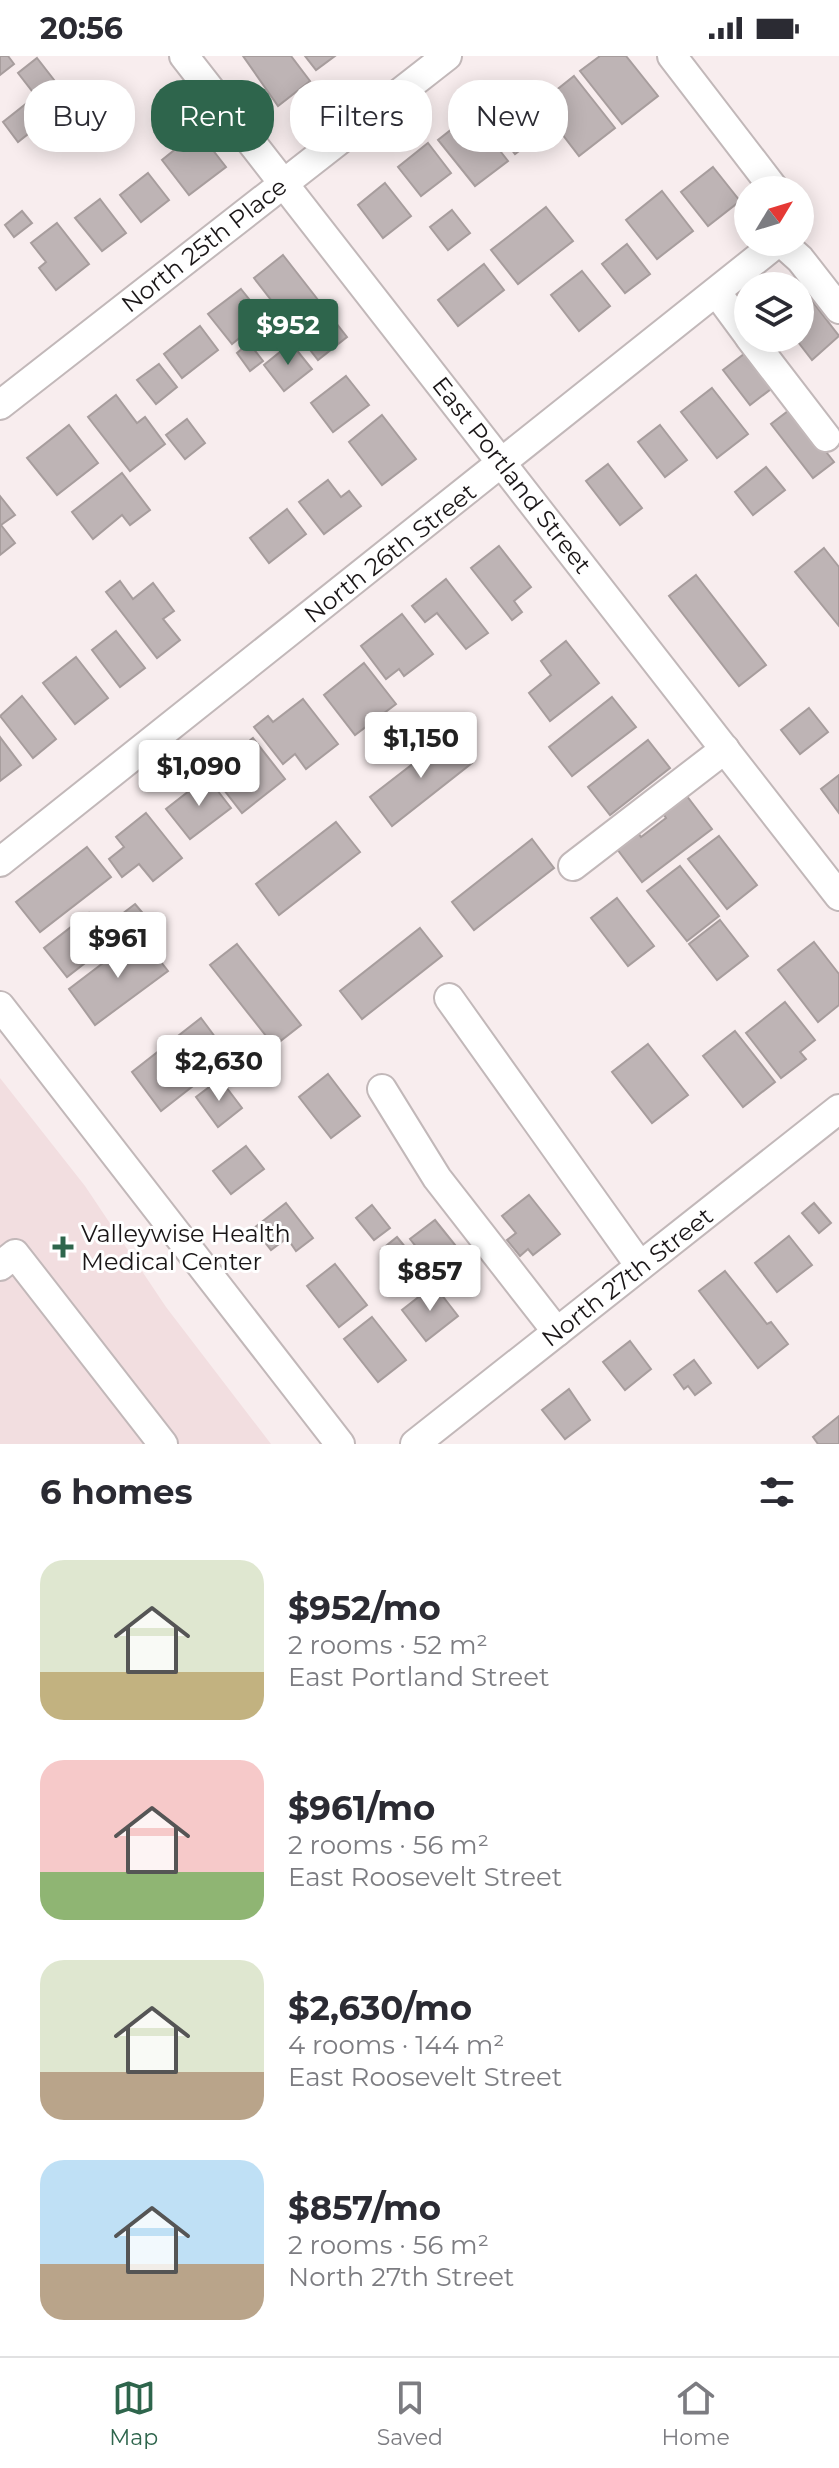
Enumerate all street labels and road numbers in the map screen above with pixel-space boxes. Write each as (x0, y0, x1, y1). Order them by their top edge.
street label: North 25th Place (116, 171, 292, 319)
street label: East Portland Street (426, 371, 598, 579)
street label: North 26th Street (298, 477, 482, 629)
street label: North 27th Street (536, 1201, 718, 1353)

